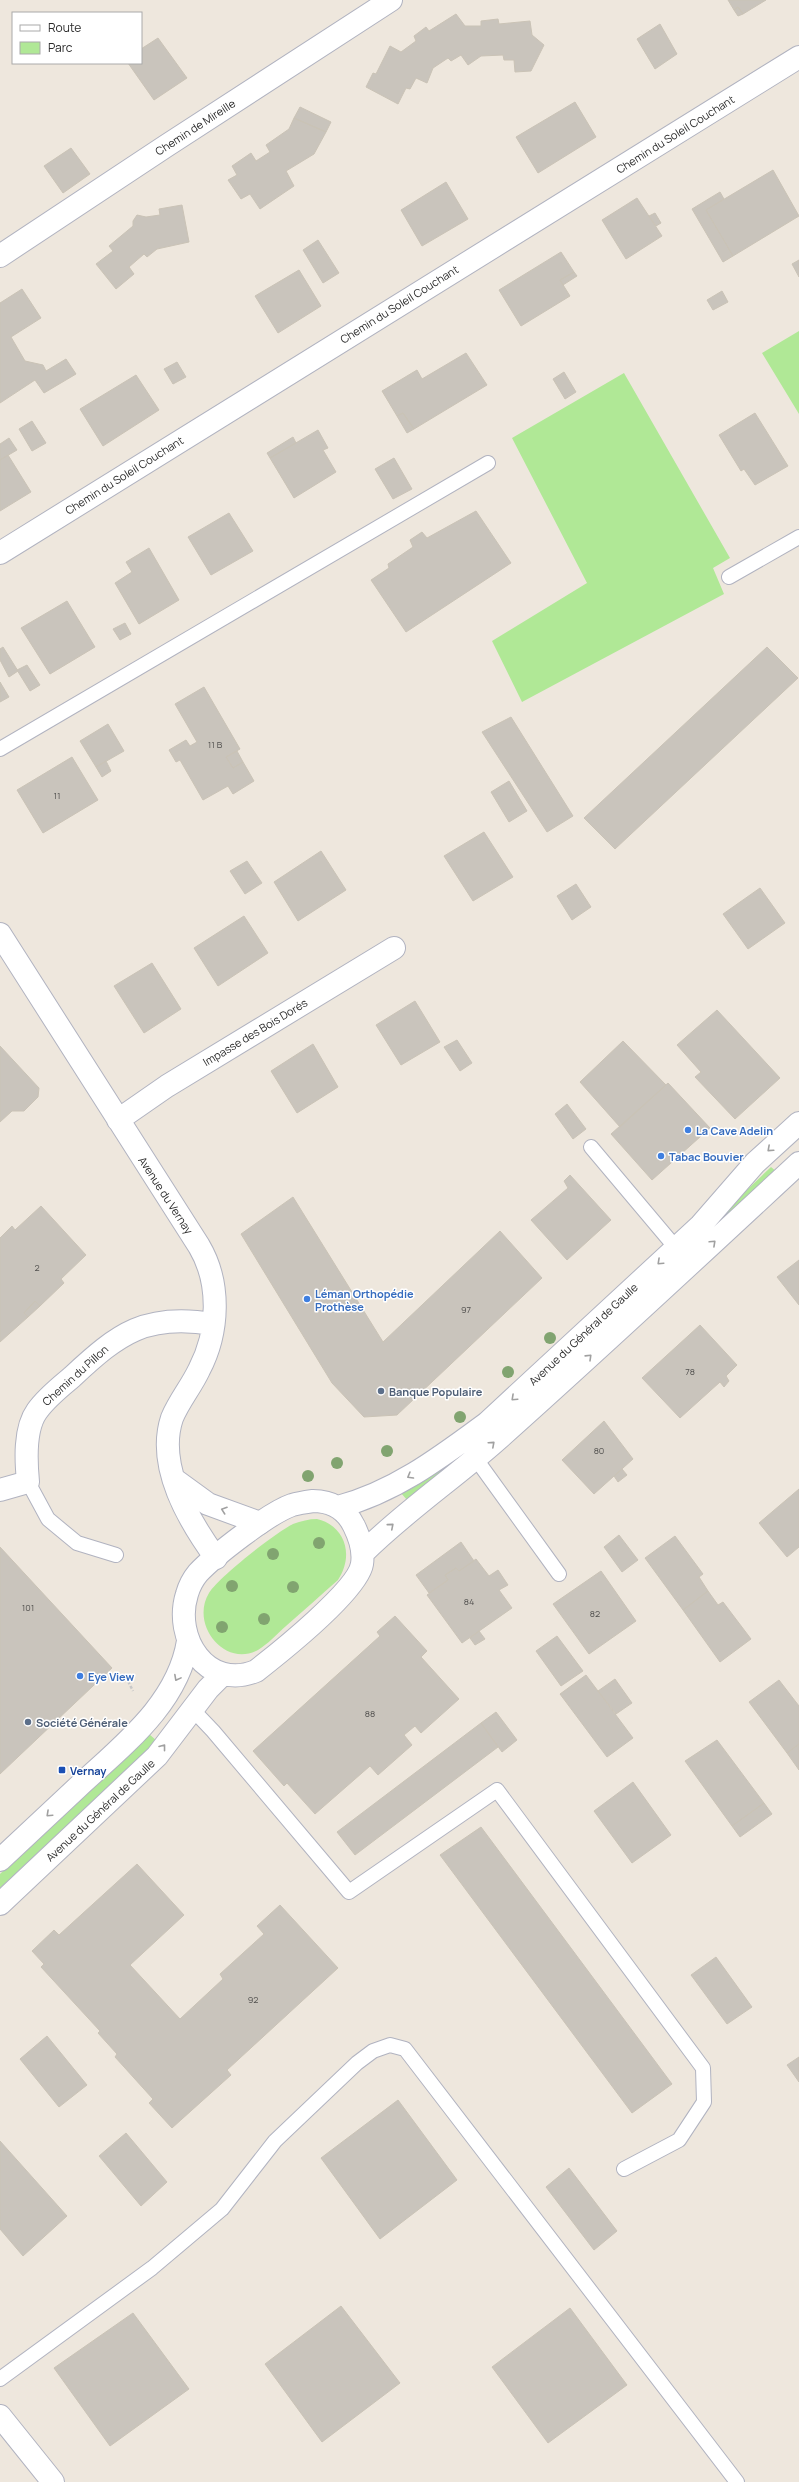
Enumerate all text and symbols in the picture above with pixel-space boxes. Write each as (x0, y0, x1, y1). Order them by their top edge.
legend (12, 12, 142, 64)
text: Route (48, 19, 81, 36)
text: Parc (48, 39, 73, 56)
street label: Chemin du Soleil Couchant (613, 91, 737, 177)
street label: Chemin de Mireille (152, 95, 238, 159)
street label: Chemin du Soleil Couchant (337, 261, 461, 347)
street label: Chemin du Soleil Couchant (62, 432, 186, 518)
house number: 11 B (208, 738, 223, 751)
house number: 11 (53, 789, 61, 802)
street label: Impasse des Bois Dorés (200, 995, 310, 1069)
place label: La Cave Adelin (696, 1123, 773, 1138)
marker: La Cave Adelin (683, 1125, 693, 1135)
one-way arrow (767, 1144, 775, 1152)
place label: Tabac Bouvier (669, 1149, 744, 1164)
marker: Tabac Bouvier (656, 1151, 666, 1161)
street label: Avenue du Vernay (135, 1153, 197, 1237)
one-way arrow (708, 1240, 716, 1247)
one-way arrow (657, 1257, 665, 1265)
house number: 2 (34, 1261, 40, 1274)
street label: Avenue du Général de Gaulle (525, 1279, 641, 1389)
place label: Léman Orthopédie Prothèse (315, 1286, 414, 1314)
marker: Léman Orthopédie Prothèse (302, 1294, 312, 1304)
house number: 97 (461, 1303, 471, 1316)
street label: Chemin du Pillon (39, 1341, 111, 1409)
one-way arrow (584, 1355, 592, 1362)
house number: 78 (685, 1365, 695, 1378)
place label: Banque Populaire (389, 1384, 483, 1399)
marker: Banque Populaire (376, 1386, 386, 1396)
one-way arrow (511, 1394, 519, 1401)
one-way arrow (488, 1442, 495, 1449)
house number: 80 (594, 1444, 604, 1457)
one-way arrow (407, 1471, 414, 1479)
one-way arrow (220, 1506, 227, 1515)
one-way arrow (387, 1524, 394, 1531)
house number: 84 (464, 1595, 474, 1608)
house number: 101 (22, 1601, 34, 1614)
house number: 82 (590, 1607, 600, 1620)
place label: Eye View (88, 1669, 135, 1684)
marker: Eye View (75, 1671, 85, 1681)
one-way arrow (174, 1674, 182, 1681)
house number: 88 (365, 1707, 375, 1720)
place label: Société Générale (36, 1715, 128, 1730)
marker: Société Générale (23, 1717, 33, 1727)
one-way arrow (159, 1745, 166, 1752)
street label: Avenue du Général de Gaulle (42, 1755, 158, 1865)
place label: Vernay (70, 1763, 107, 1778)
marker: Vernay (57, 1765, 67, 1775)
one-way arrow (46, 1810, 54, 1817)
house number: 92 (248, 1993, 258, 2006)

